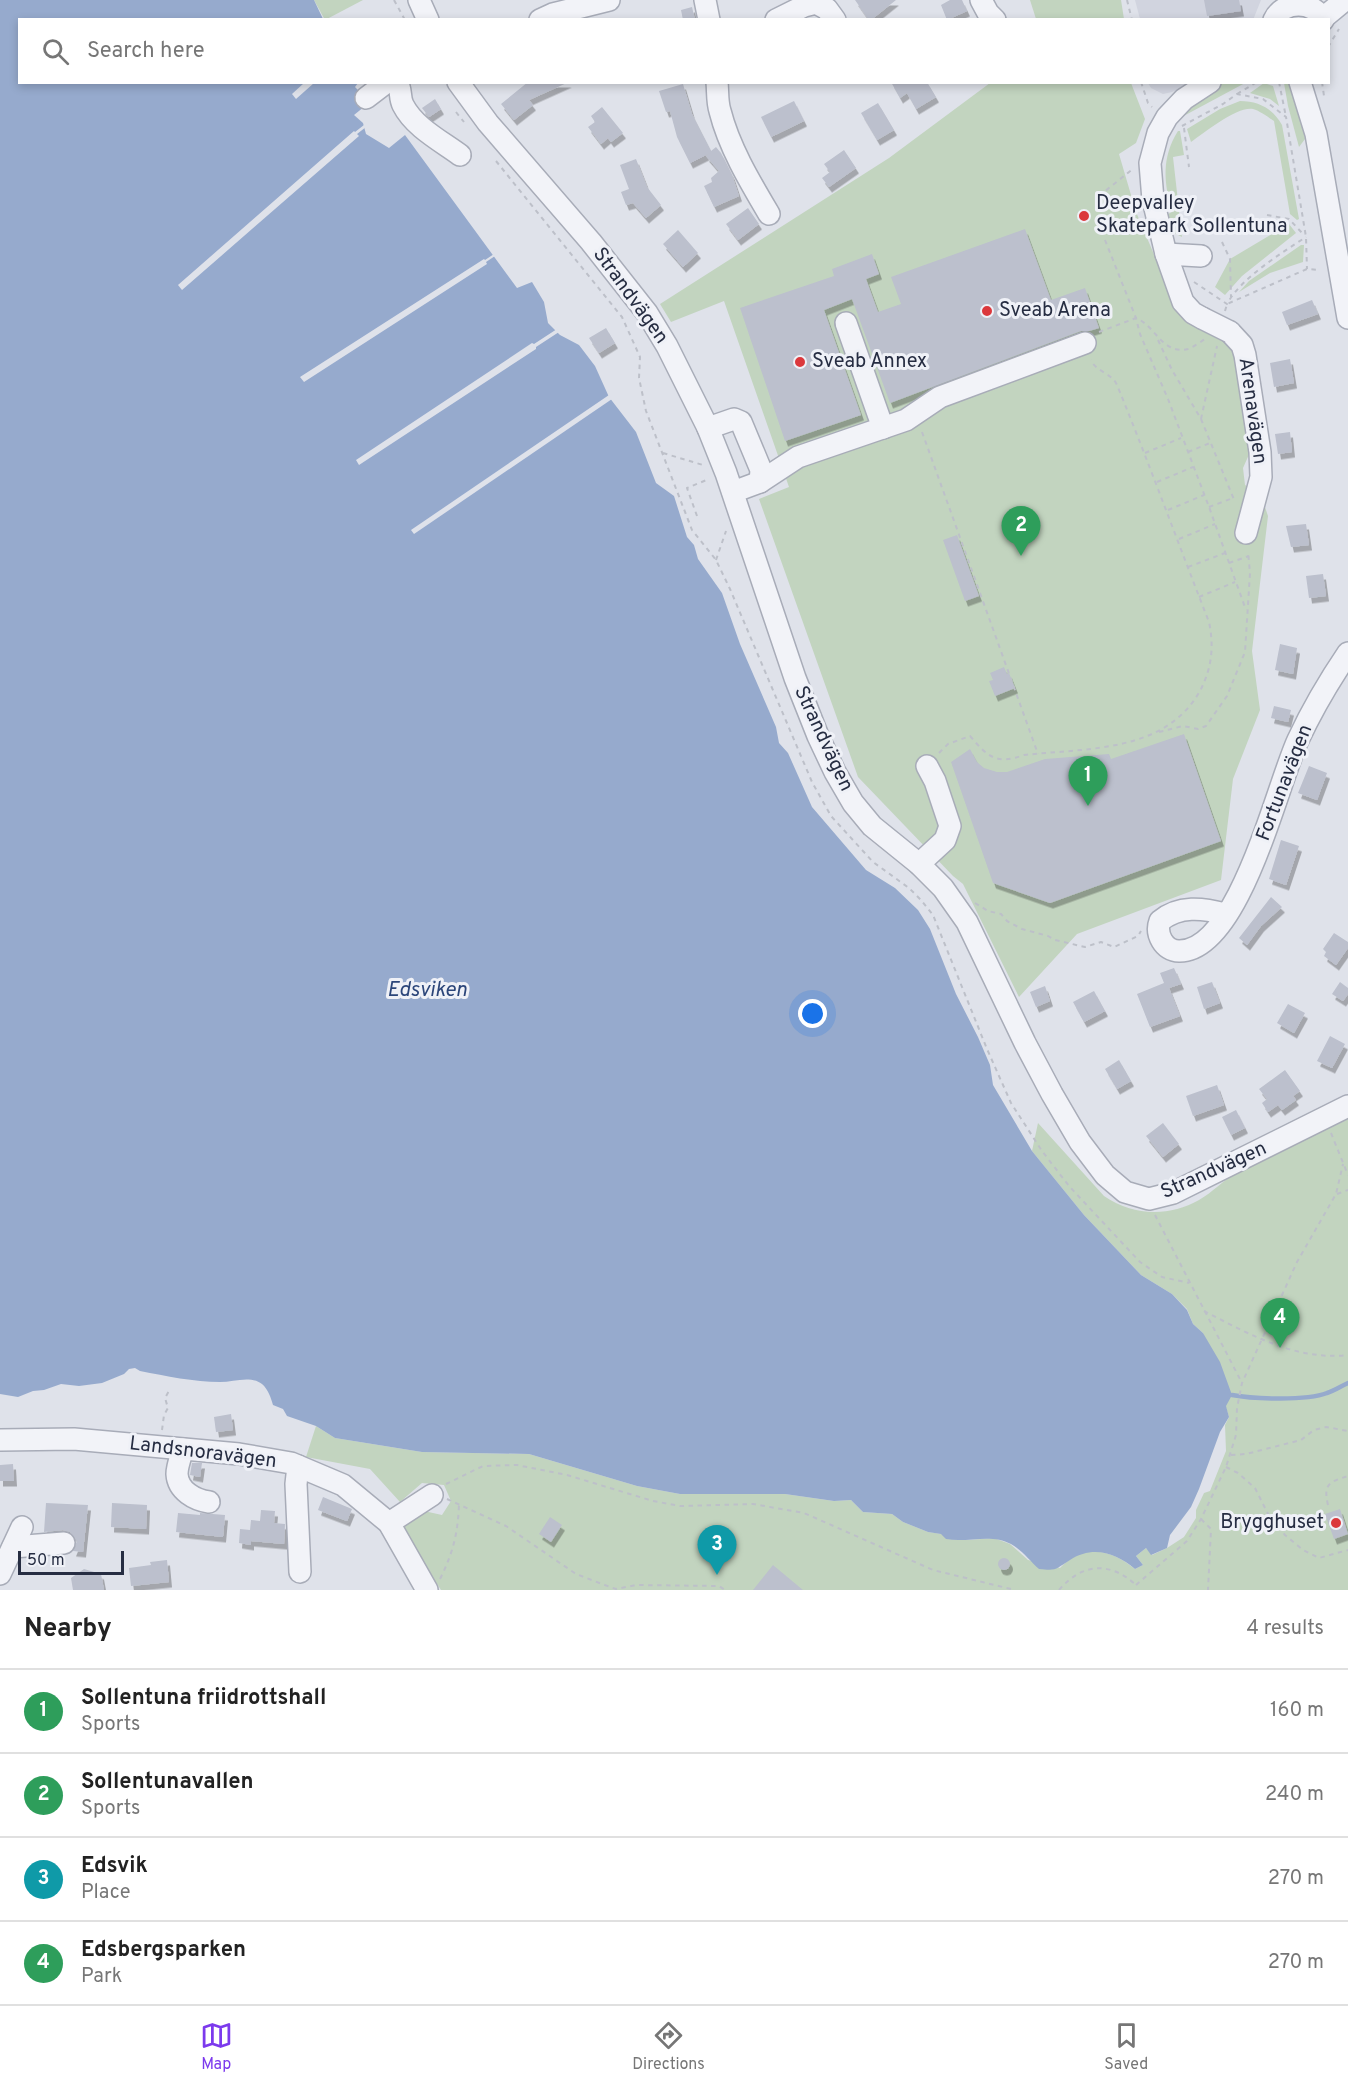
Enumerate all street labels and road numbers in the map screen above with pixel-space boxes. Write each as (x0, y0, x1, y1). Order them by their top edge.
street label: Strandvägen (586, 243, 674, 349)
street label: Arenavägen (1232, 356, 1272, 466)
street label: Strandvägen (787, 682, 859, 796)
street label: Fortunavägen (1251, 721, 1319, 845)
street label: Strandvägen (1157, 1136, 1271, 1206)
street label: Landsnoravägen (128, 1431, 278, 1475)

